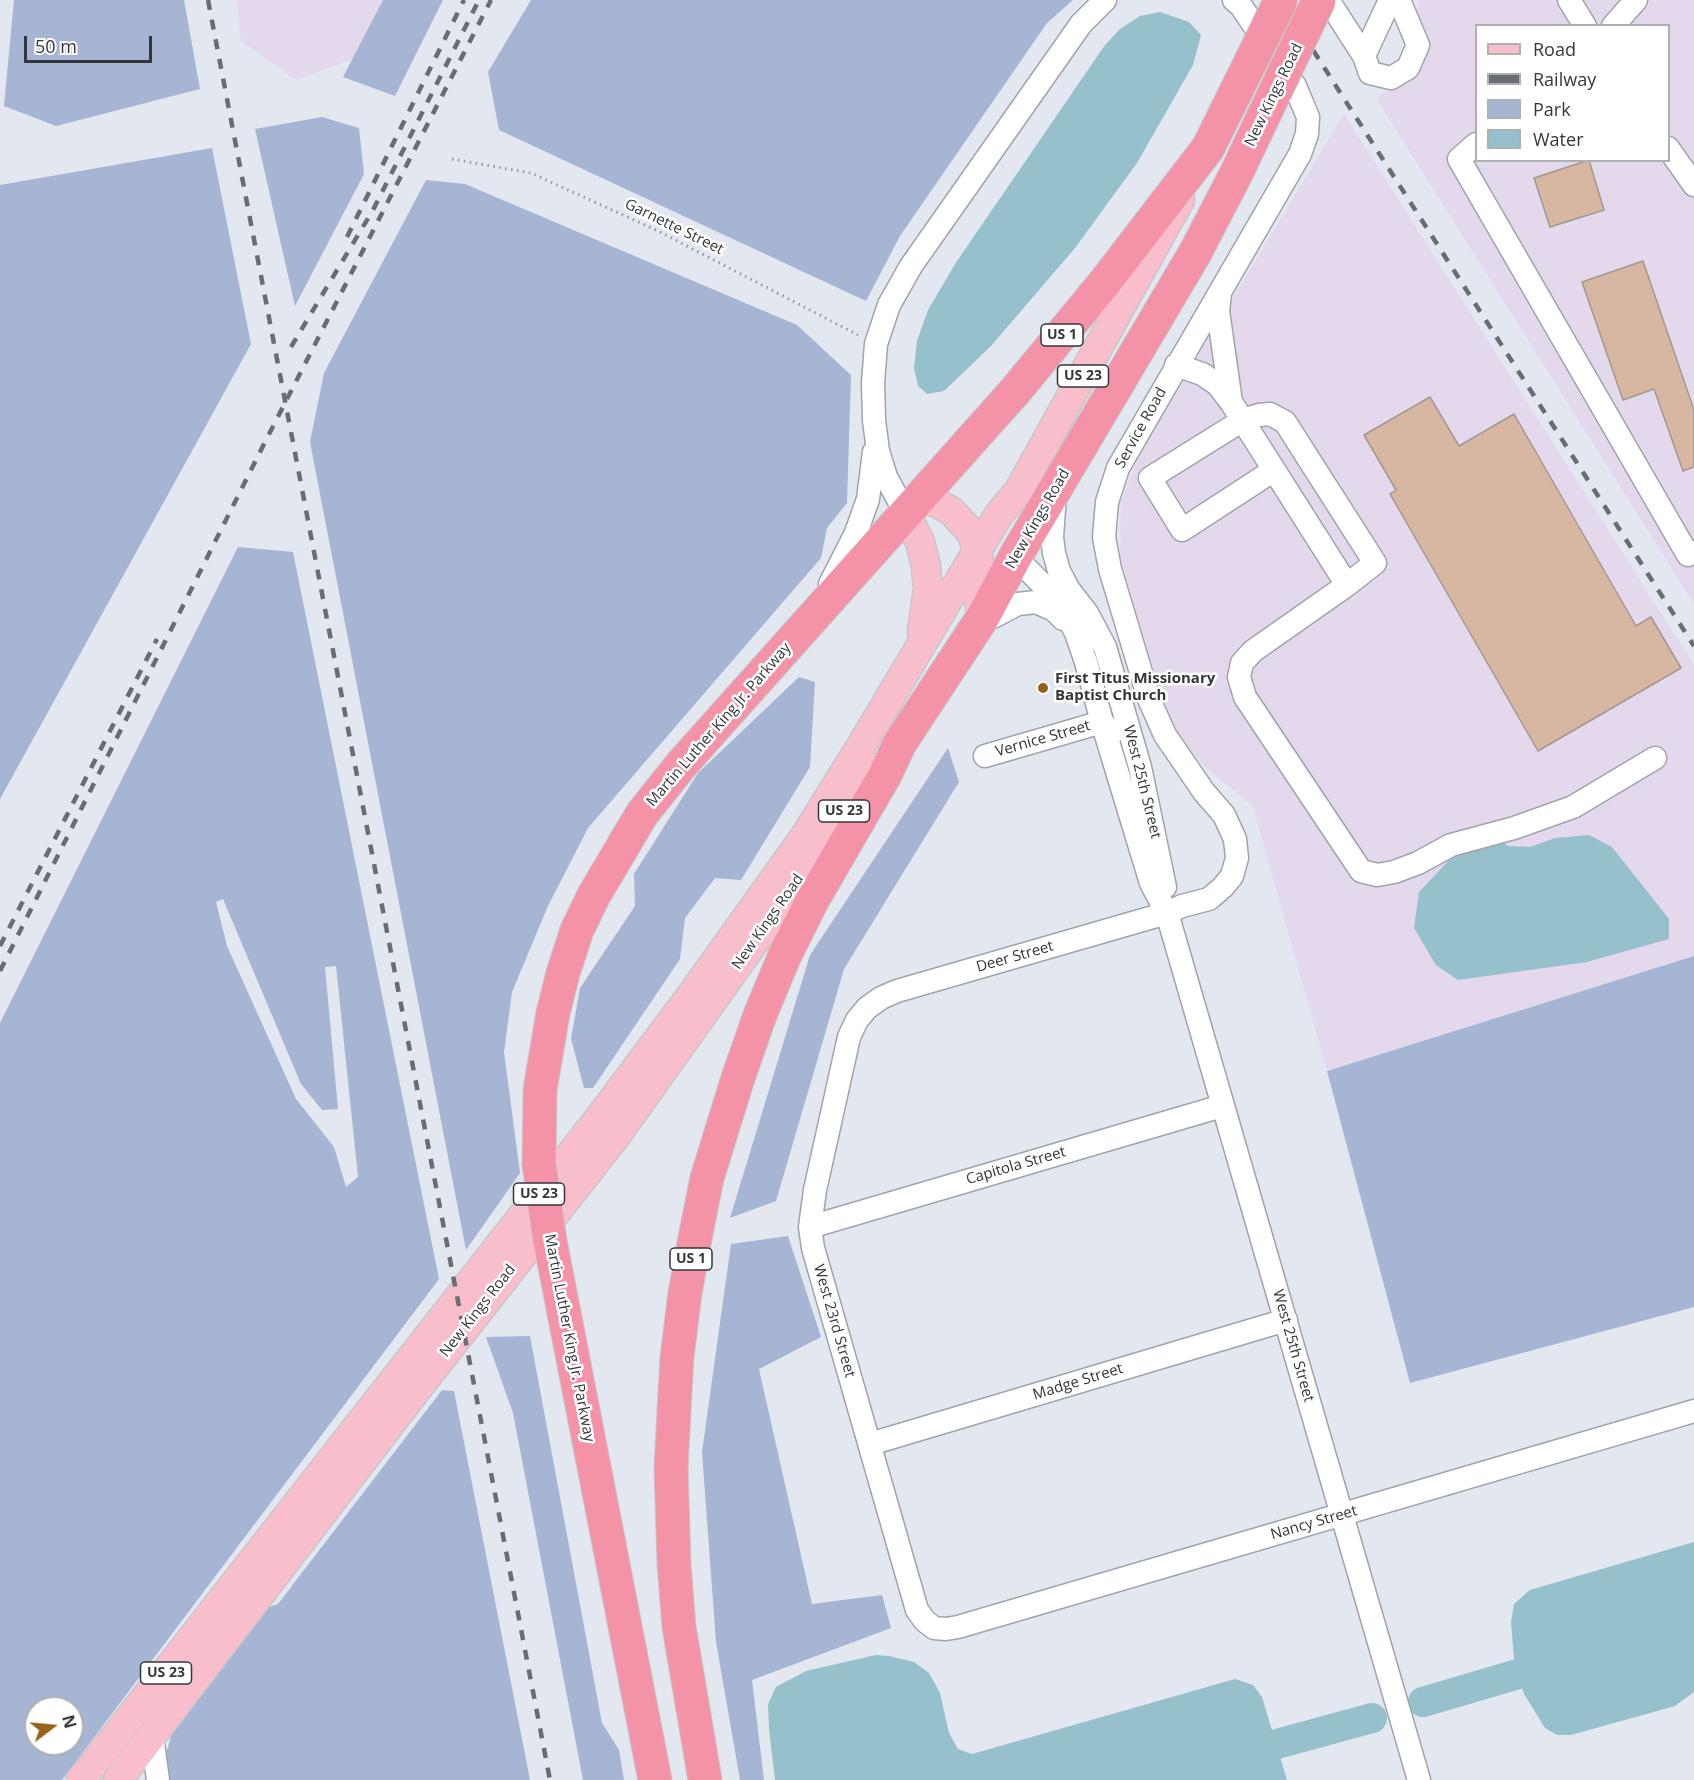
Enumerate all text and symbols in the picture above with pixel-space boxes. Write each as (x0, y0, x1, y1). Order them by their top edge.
scale bar (27, 24, 154, 62)
legend (1475, 24, 1670, 162)
text: 50 m (35, 34, 77, 58)
text: Road (1533, 37, 1576, 61)
street label: New Kings Road (1241, 41, 1307, 149)
text: Railway (1533, 67, 1596, 91)
text: Park (1533, 97, 1571, 121)
text: Water (1533, 127, 1584, 151)
street label: Garnette Street (622, 195, 726, 259)
road number: US 1 (1041, 324, 1083, 346)
road number: US 23 (1058, 365, 1108, 387)
street label: Service Road (1111, 385, 1171, 471)
street label: New Kings Road (1002, 466, 1074, 572)
street label: Martin Luther King Jr. Parkway (643, 639, 795, 811)
place label: First Titus Missionary Baptist Church (1055, 670, 1215, 705)
marker: First Titus Missionary Baptist Church (1036, 681, 1050, 695)
street label: Vernice Street (993, 717, 1093, 761)
street label: West 25th Street (1119, 723, 1165, 841)
road number: US 23 (818, 800, 870, 822)
street label: New Kings Road (728, 871, 808, 973)
street label: Deer Street (974, 937, 1056, 977)
street label: Capitola Street (964, 1143, 1068, 1189)
road number: US 23 (514, 1183, 564, 1205)
street label: Martin Luther King Jr. Parkway (540, 1233, 598, 1443)
road number: US 1 (670, 1248, 712, 1270)
street label: New Kings Road (436, 1261, 520, 1361)
street label: West 23rd Street (809, 1262, 859, 1380)
street label: West 25th Street (1268, 1288, 1318, 1404)
street label: Madge Street (1031, 1360, 1125, 1404)
street label: Nancy Street (1269, 1502, 1359, 1544)
road number: US 23 (140, 1662, 192, 1684)
north arrow (24, 1696, 84, 1756)
text: N (57, 1712, 82, 1731)

